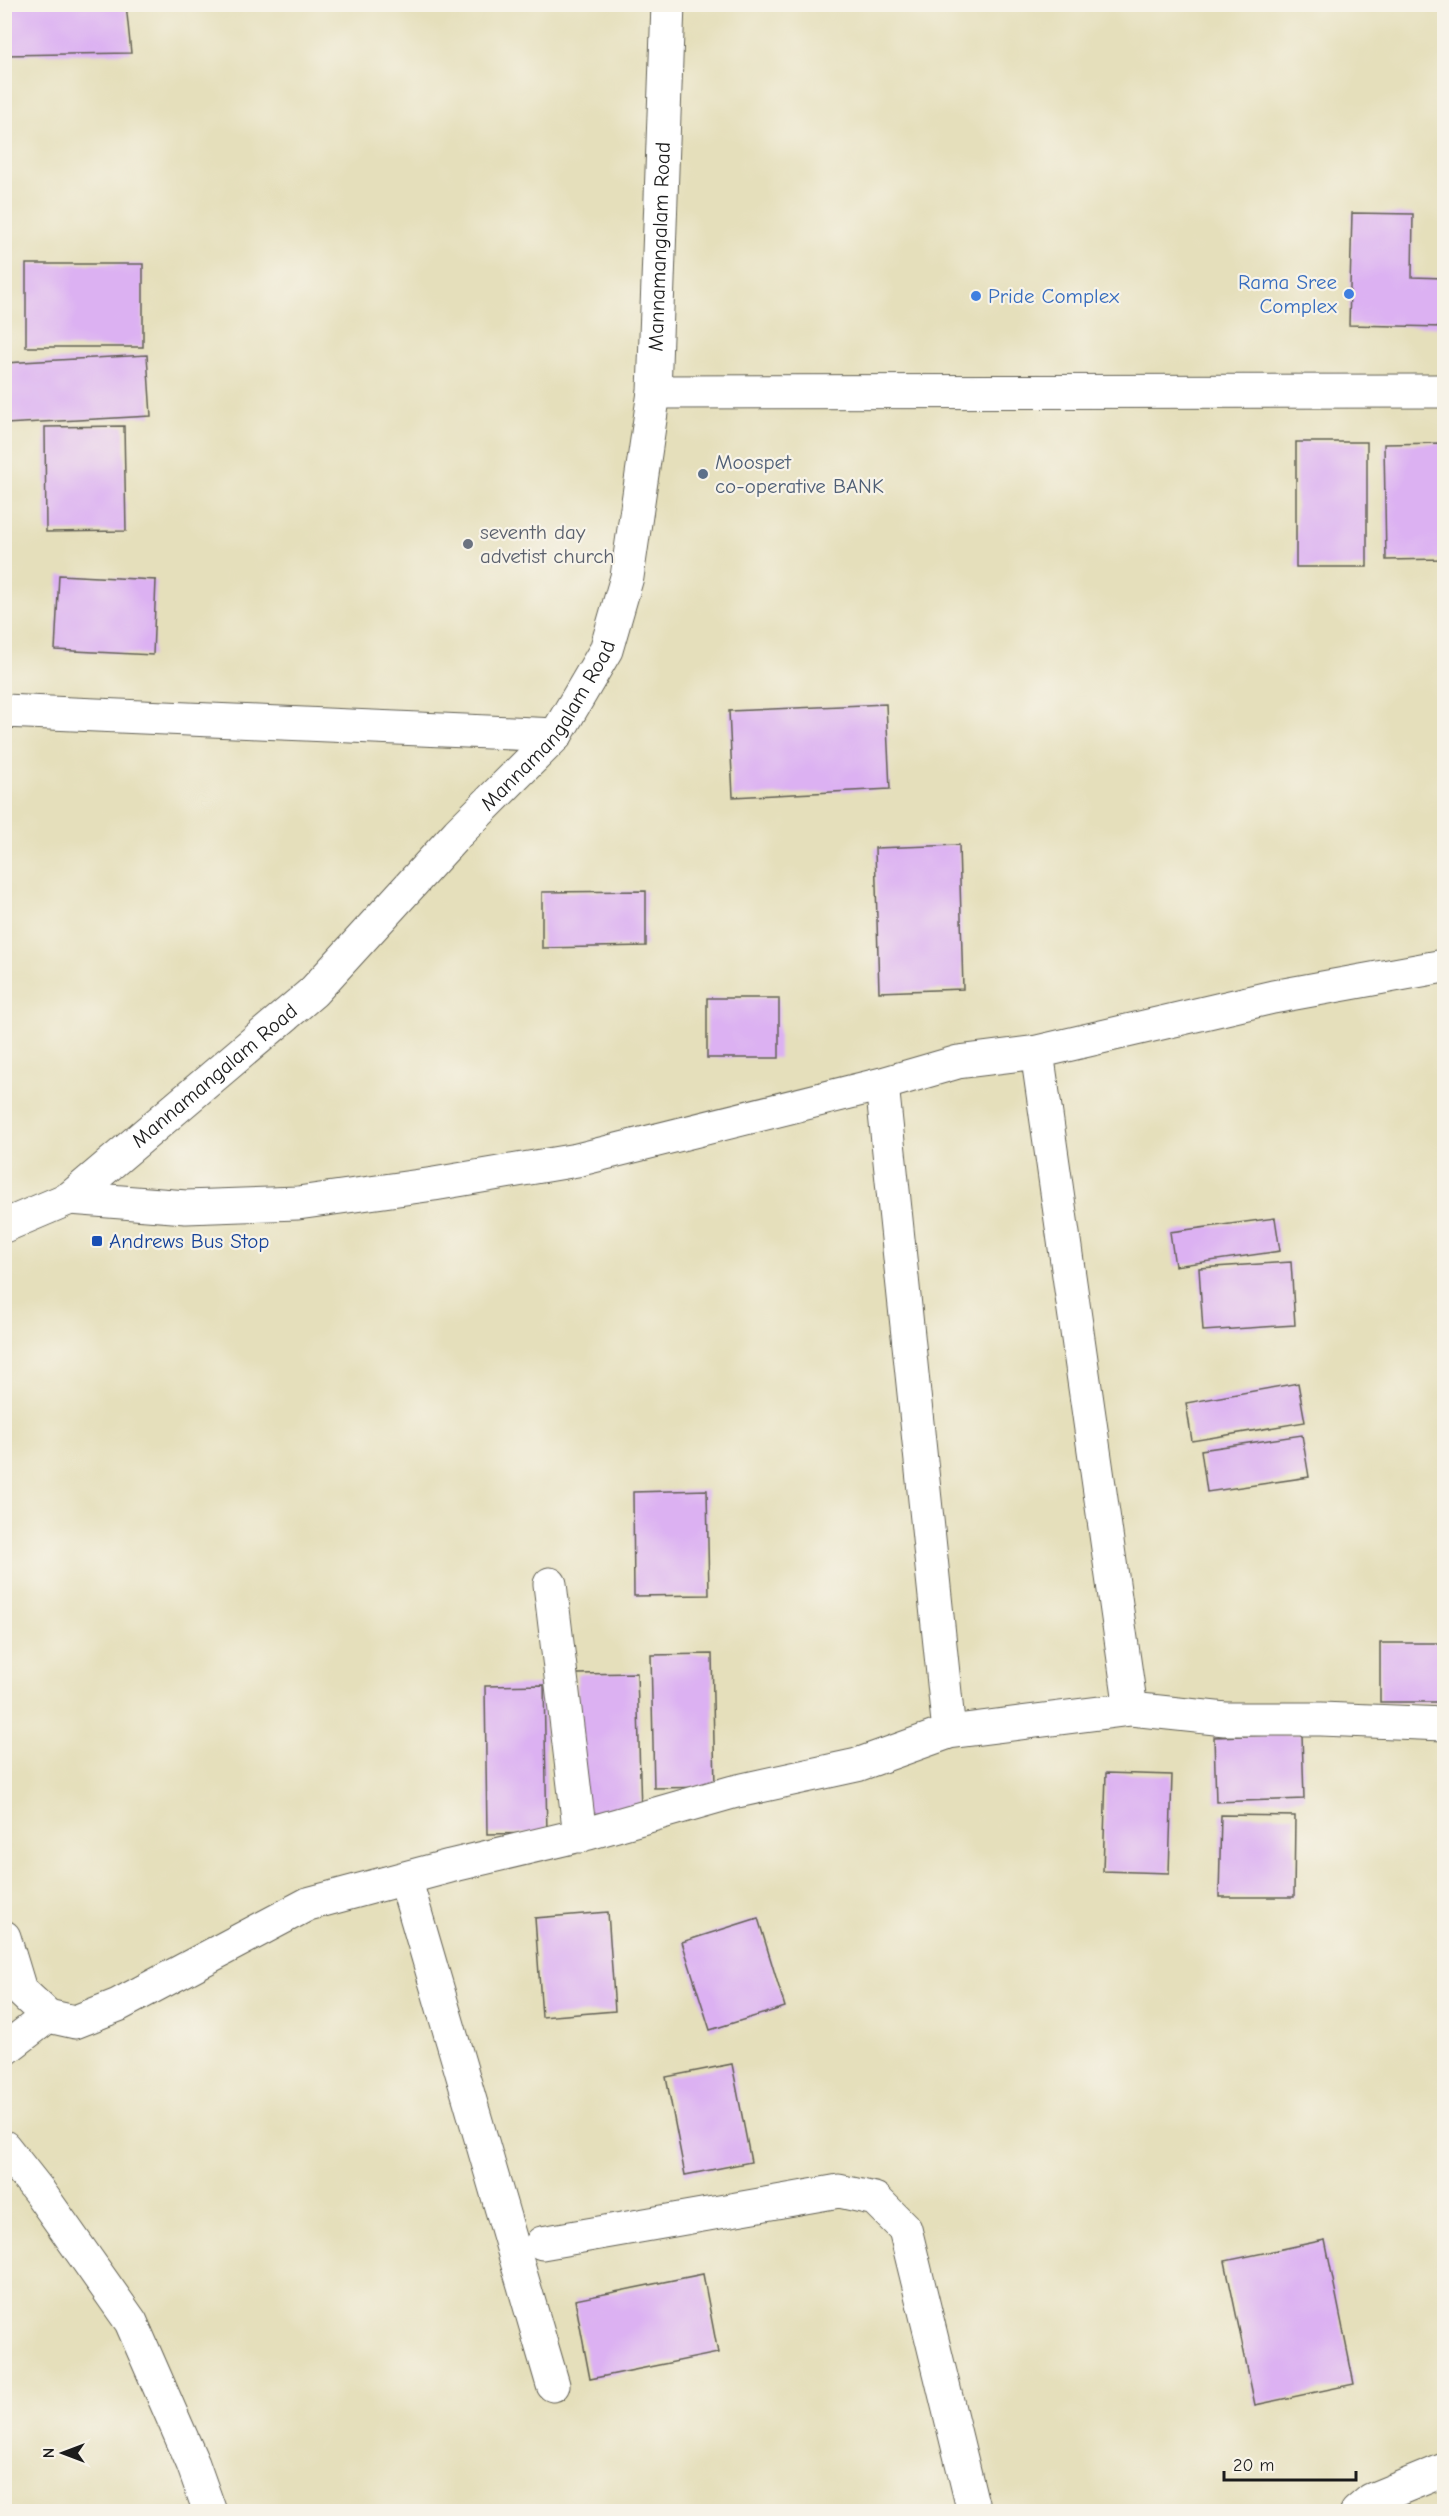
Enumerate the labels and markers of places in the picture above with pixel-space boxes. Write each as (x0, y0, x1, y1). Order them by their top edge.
place label: Rama Sree Complex (1238, 270, 1337, 318)
place label: Pride Complex (988, 284, 1119, 308)
marker: Rama Sree Complex (1342, 287, 1356, 301)
marker: Pride Complex (969, 289, 983, 303)
place label: Moospet co-operative BANK (715, 450, 884, 498)
marker: Moospet co-operative BANK (696, 467, 710, 481)
place label: seventh day advetist church (480, 520, 615, 568)
marker: seventh day advetist church (461, 537, 475, 551)
place label: Andrews Bus Stop (109, 1229, 269, 1253)
marker: Andrews Bus Stop (90, 1234, 104, 1248)

